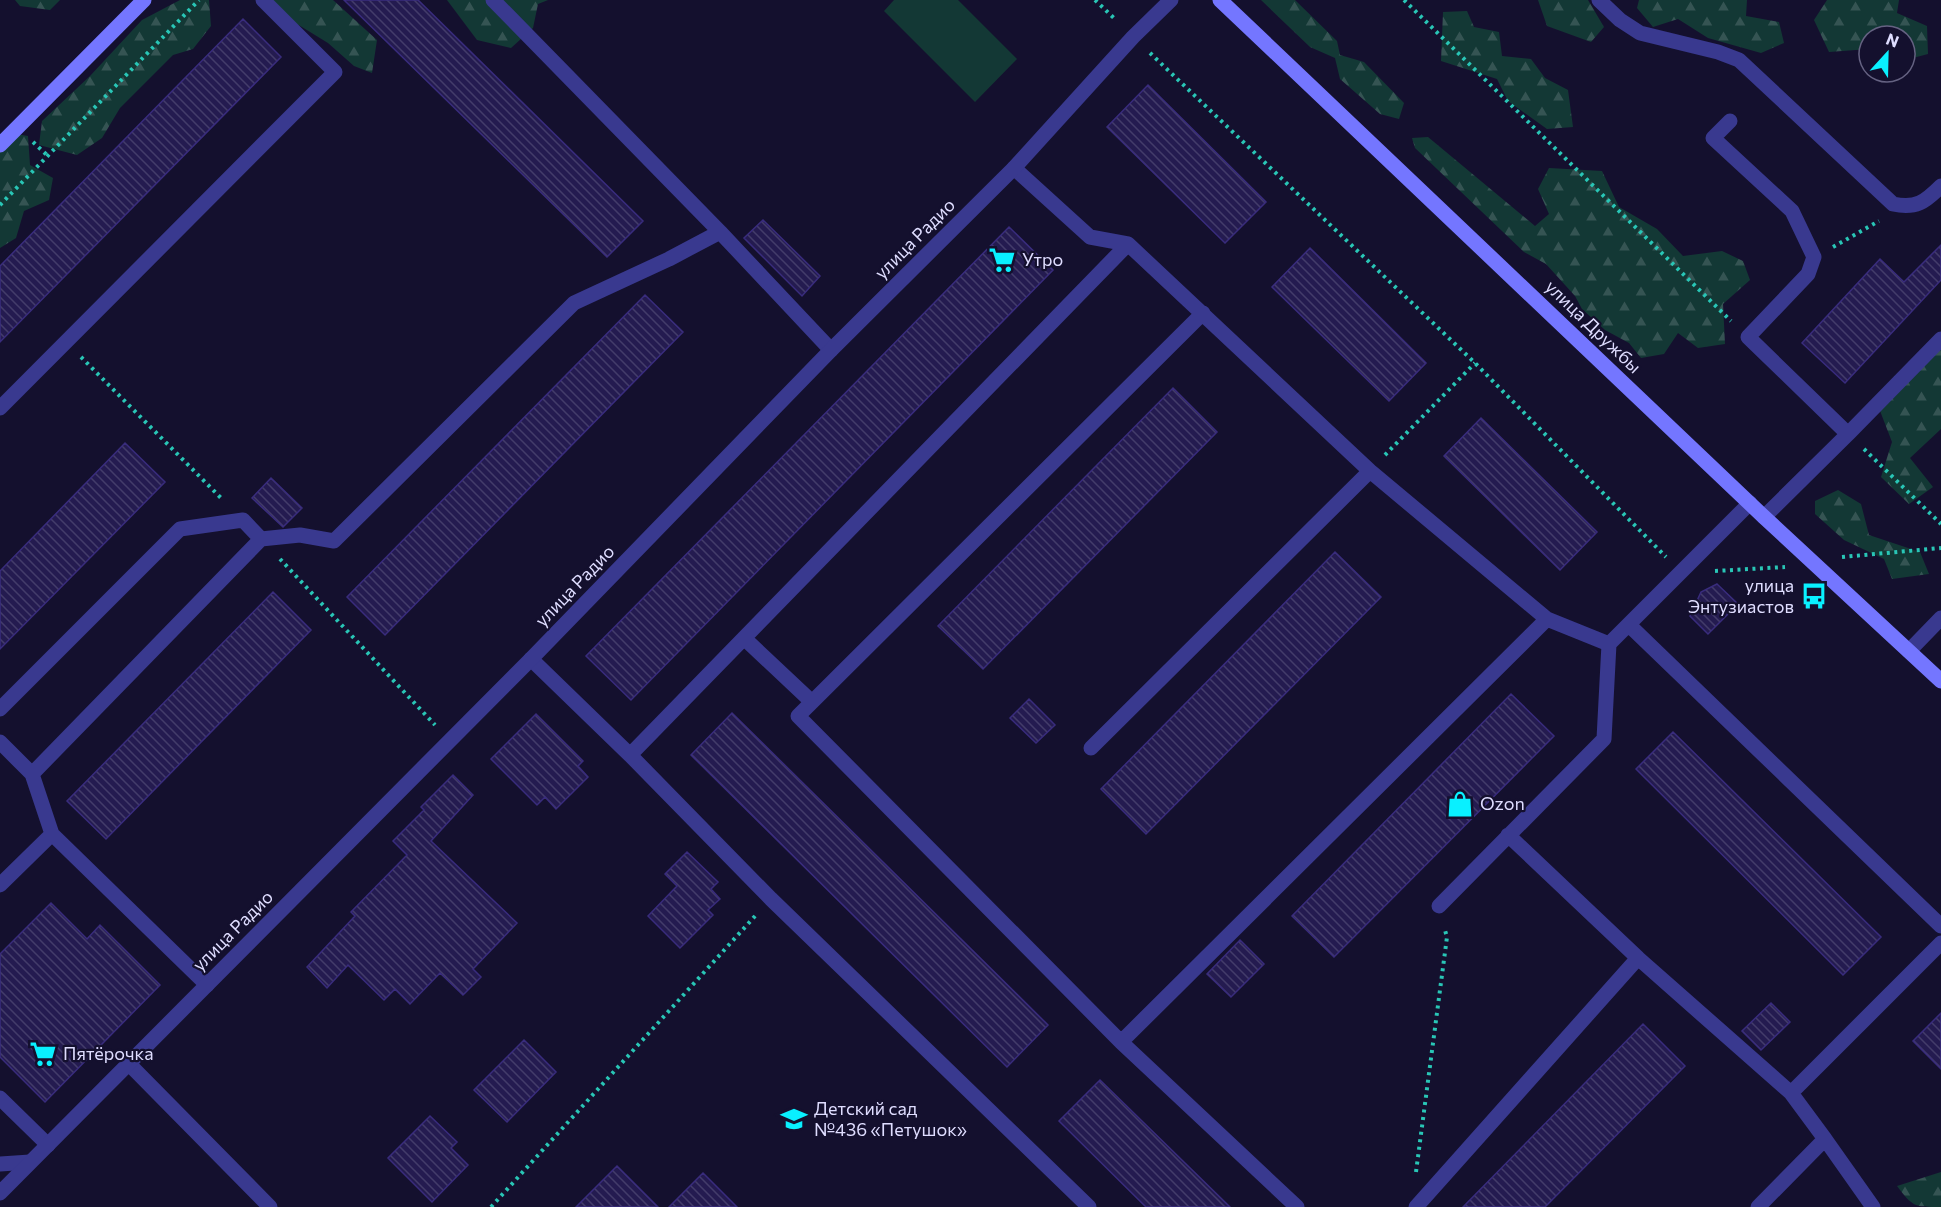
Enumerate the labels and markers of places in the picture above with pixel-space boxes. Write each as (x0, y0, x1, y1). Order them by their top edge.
supermarket icon: Утро (987, 245, 1017, 275)
place label: Утро (1022, 248, 1063, 270)
place label: улица Энтузиастов (1688, 574, 1794, 617)
bus stop icon: улица Энтузиастов (1799, 581, 1829, 611)
shop icon: Ozon (1445, 789, 1475, 819)
place label: Ozon (1480, 792, 1525, 814)
supermarket icon: Пятёрочка (28, 1039, 58, 1069)
place label: Пятёрочка (63, 1042, 154, 1064)
place label: Детский сад №436 «Петушок» (814, 1097, 967, 1140)
school or university icon: Детский сад №436 «Петушок» (779, 1104, 809, 1134)

